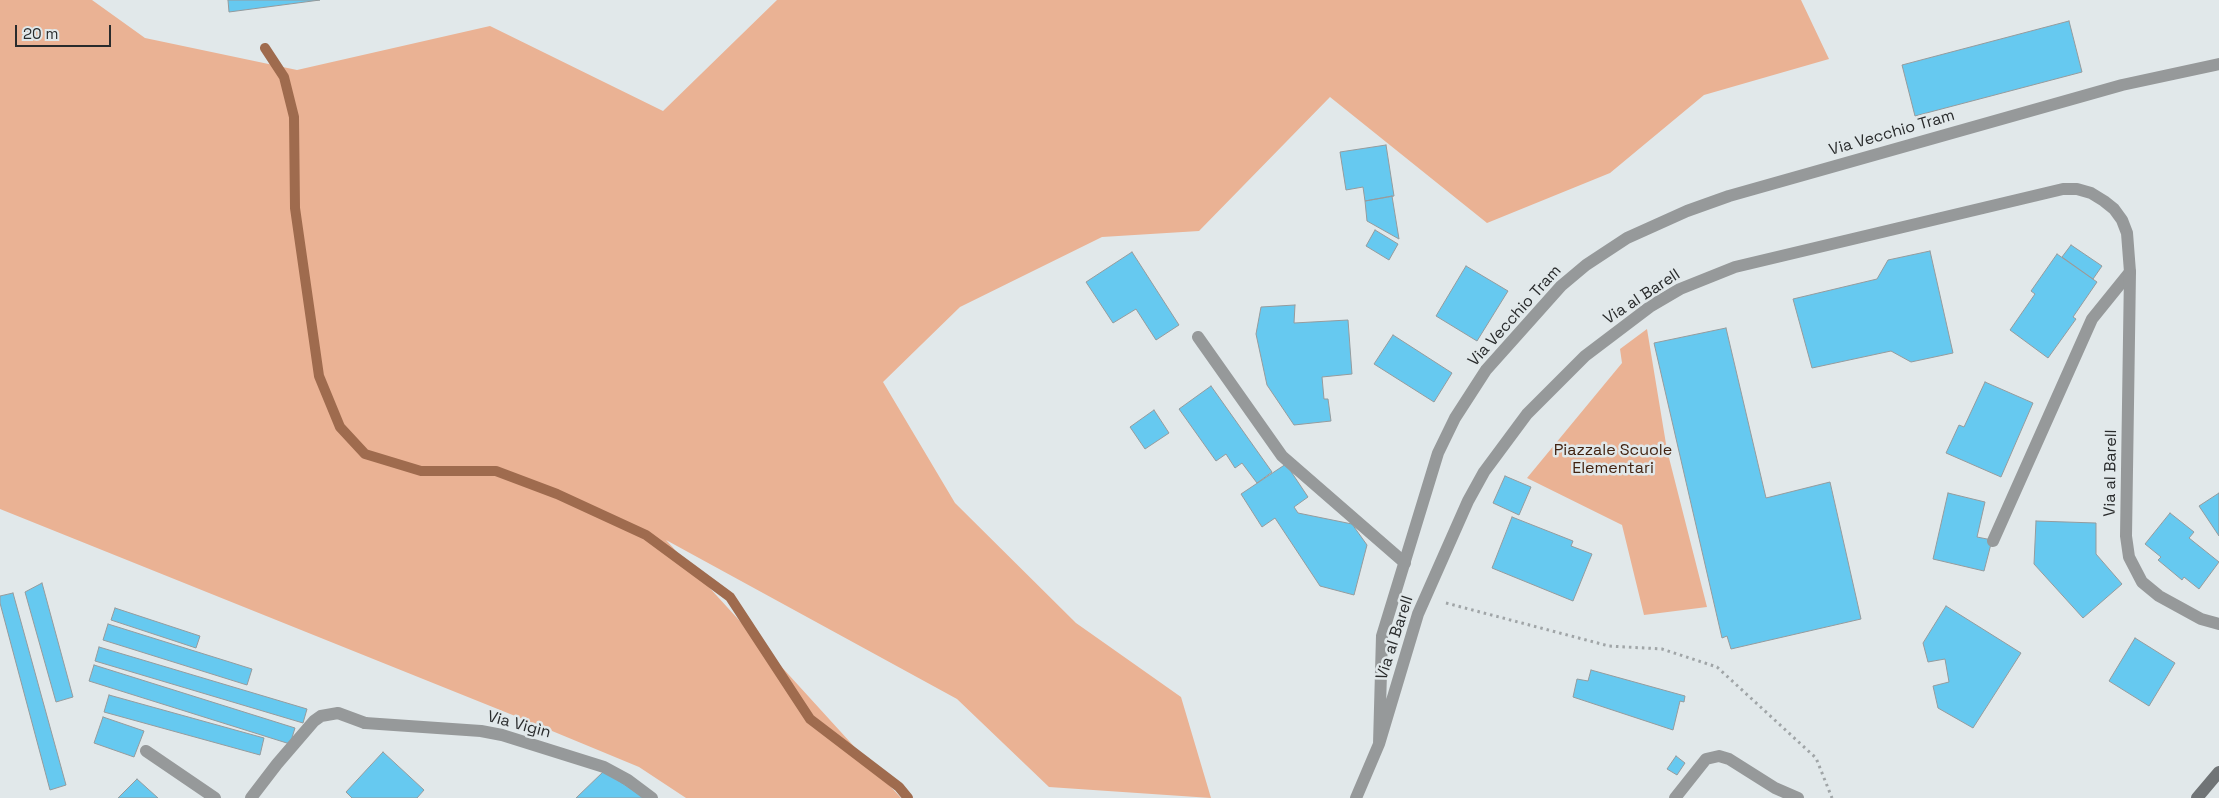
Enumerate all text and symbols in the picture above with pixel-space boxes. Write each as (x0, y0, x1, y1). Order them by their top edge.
scale bar (18, 15, 114, 47)
text: 20 m (23, 24, 58, 43)
street label: Via Vecchio Tram (1827, 106, 1957, 160)
street label: Via Vecchio Tram (1464, 261, 1566, 371)
street label: Via al Barell (1600, 265, 1684, 329)
street label: Via al Barell (2101, 429, 2121, 517)
park label: Piazzale Scuole Elementari (1554, 441, 1672, 479)
street label: Via al Barell (1372, 594, 1418, 682)
street label: Via Vigìn (485, 707, 553, 743)

